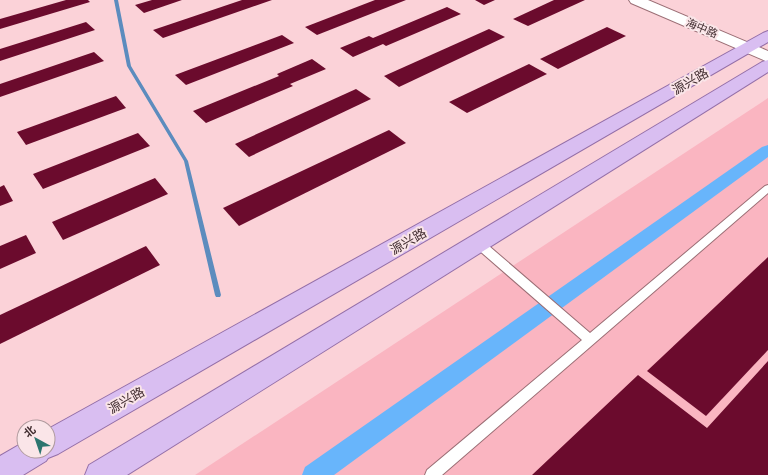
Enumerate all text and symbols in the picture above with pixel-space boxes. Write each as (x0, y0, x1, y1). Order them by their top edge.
street label: 海中路 (684, 15, 720, 41)
street label: 源兴路 (669, 64, 711, 98)
street label: 源兴路 (387, 224, 429, 258)
street label: 源兴路 (105, 383, 147, 417)
north arrow (16, 419, 56, 459)
text: 北 (21, 422, 38, 440)

